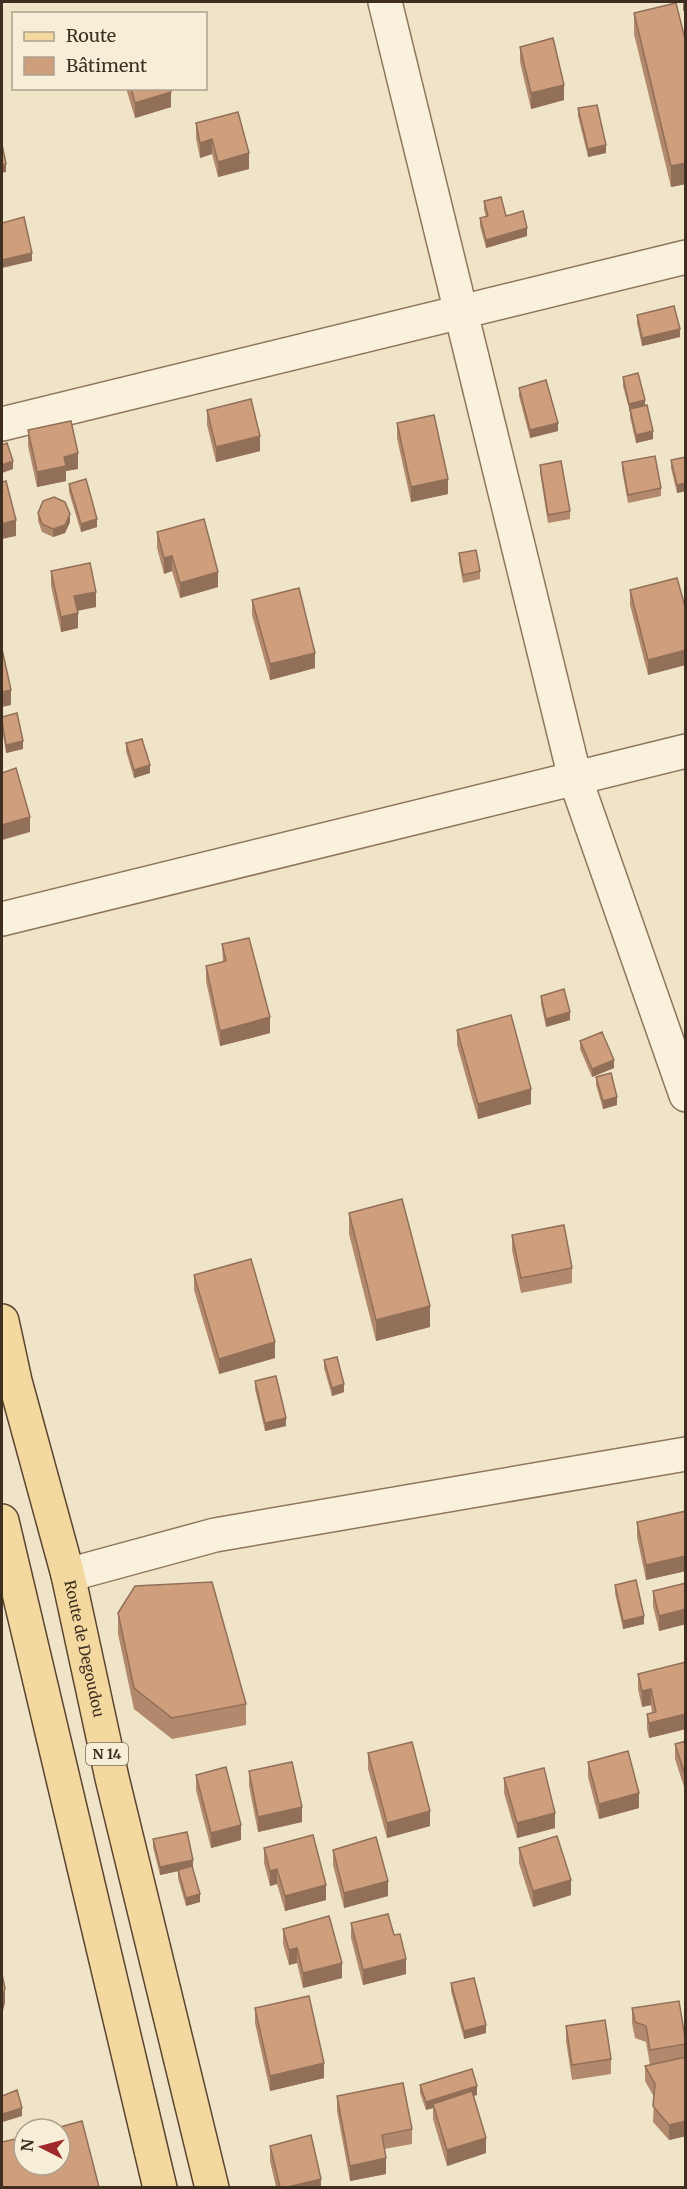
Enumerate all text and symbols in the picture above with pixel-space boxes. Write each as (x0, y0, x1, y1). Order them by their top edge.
legend (12, 12, 207, 90)
text: Route (66, 24, 116, 47)
text: Bâtiment (66, 54, 147, 77)
street label: Route de Degoudou (60, 1578, 109, 1719)
road number: N 14 (86, 1743, 128, 1765)
north arrow (12, 2117, 72, 2177)
text: N (16, 2138, 38, 2153)

